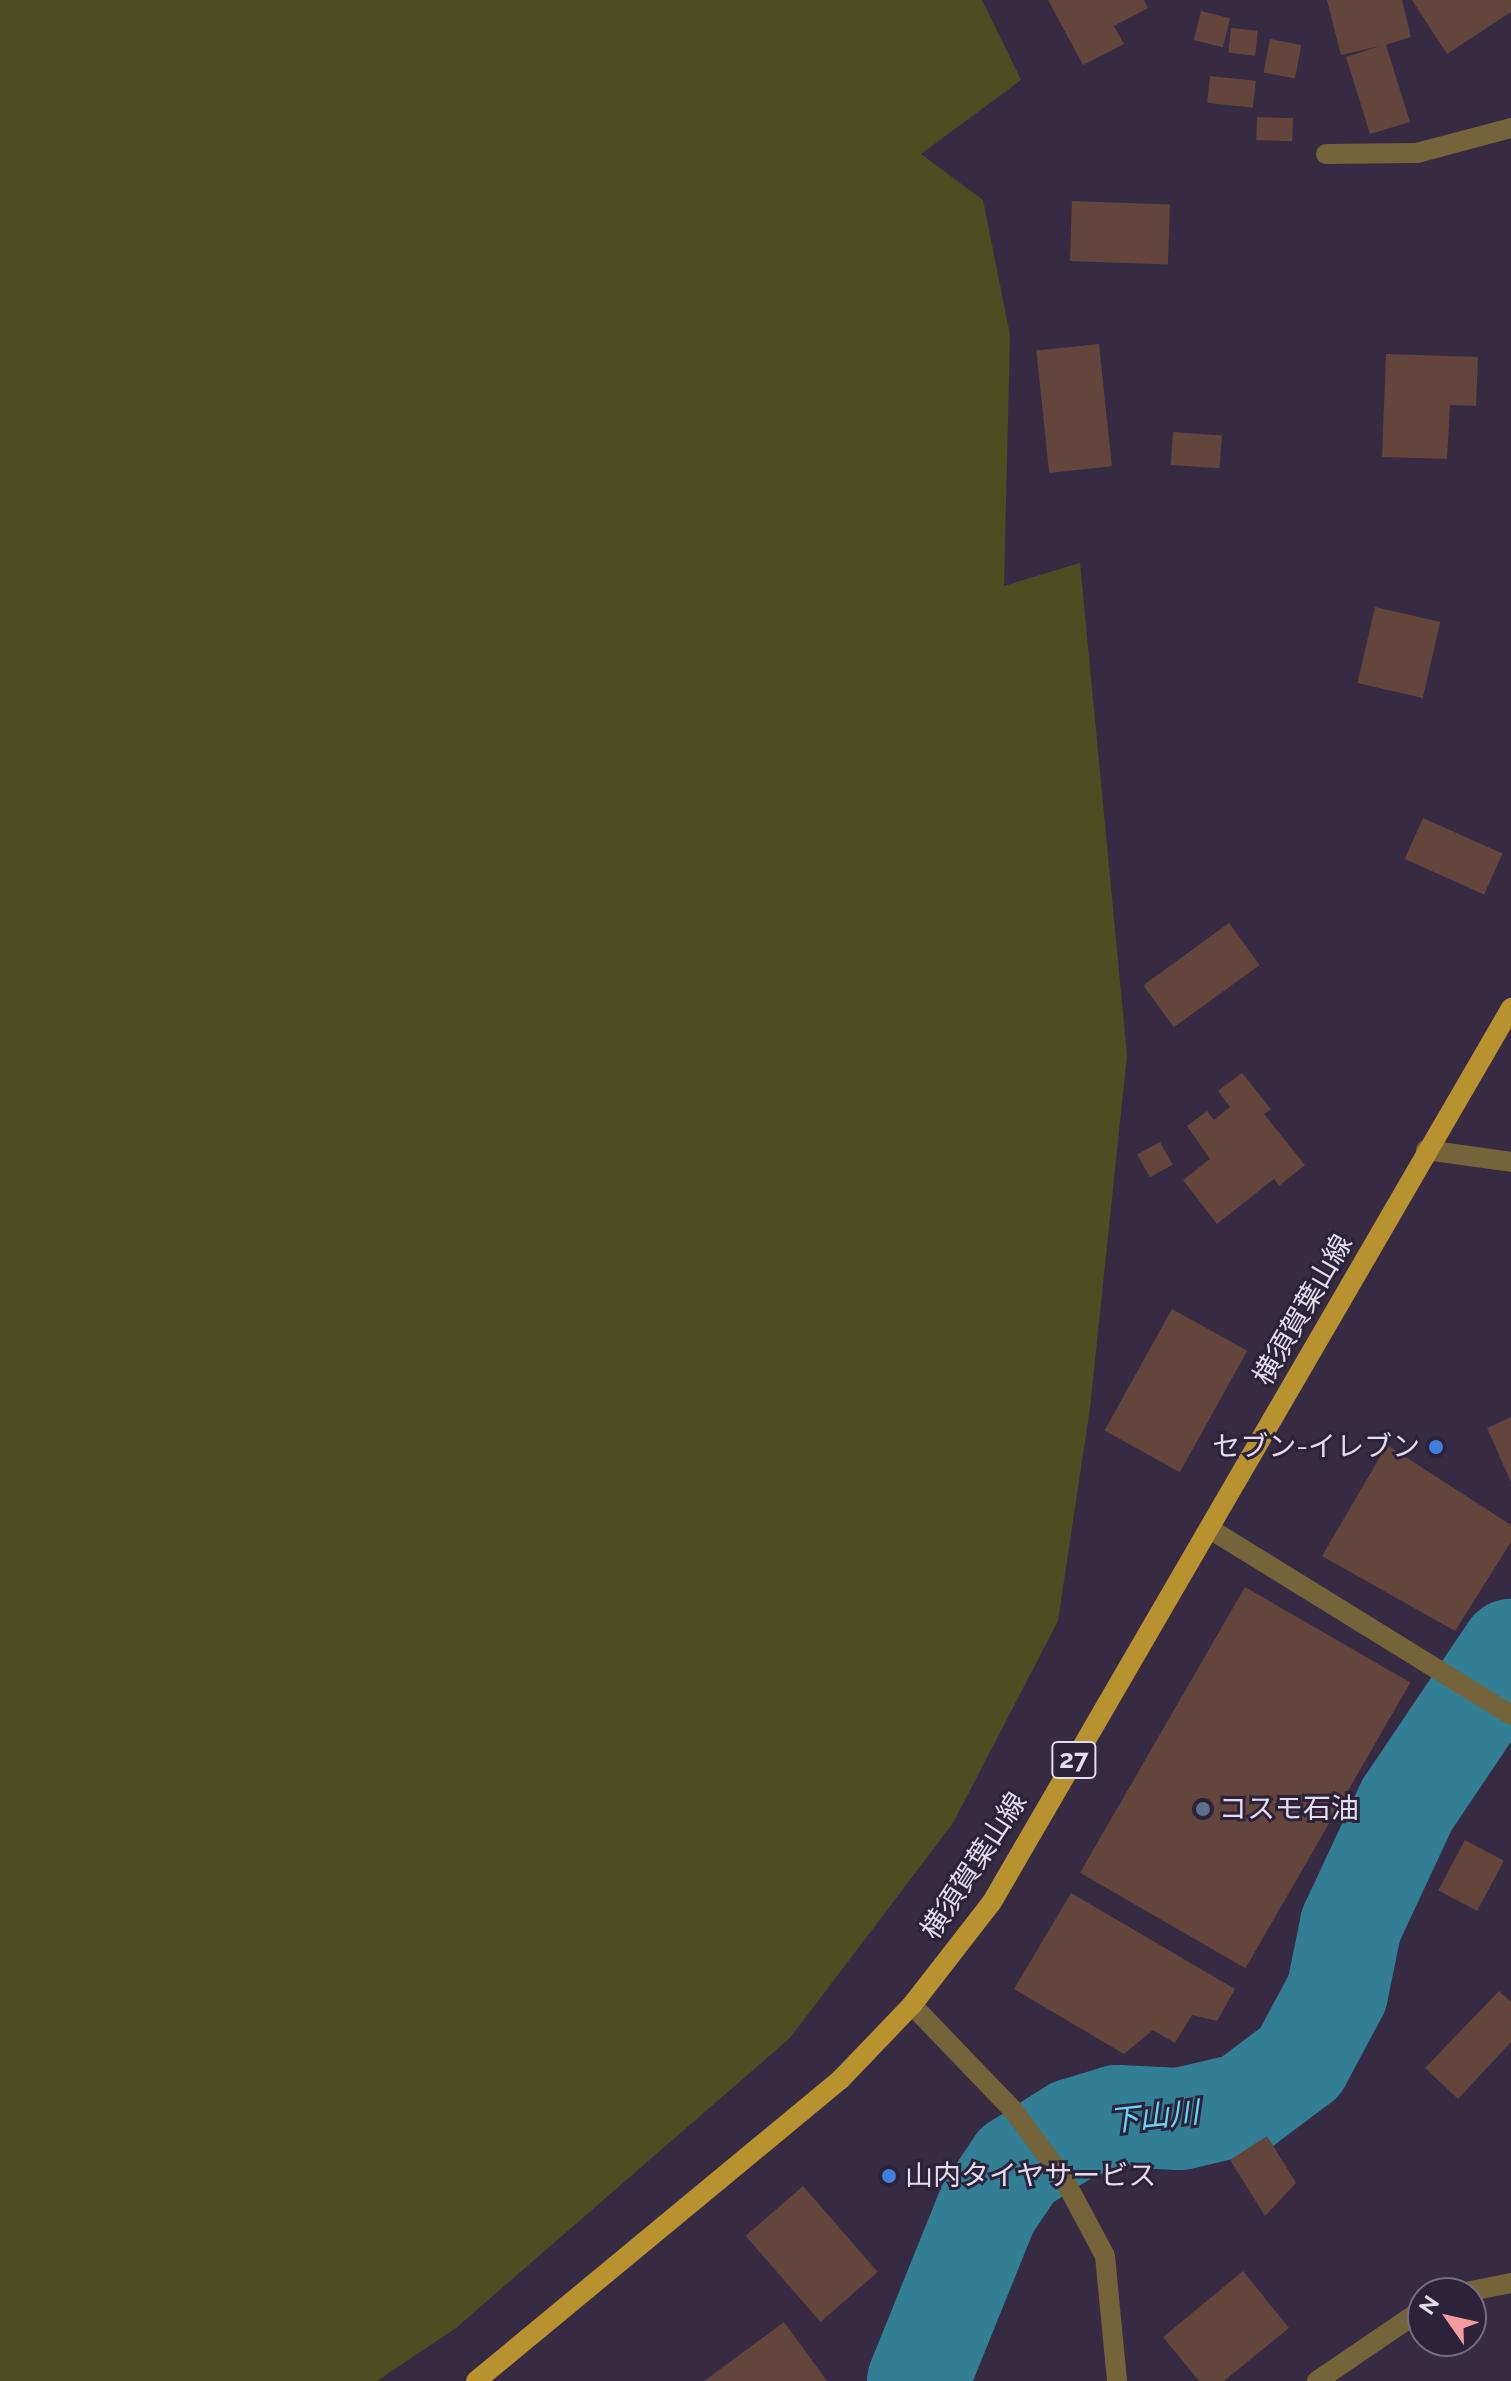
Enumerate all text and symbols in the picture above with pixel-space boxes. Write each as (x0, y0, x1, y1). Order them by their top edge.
street label: 横須賀葉山線 (1246, 1229, 1360, 1391)
place label: セブン-イレブン (1212, 1430, 1420, 1464)
marker: セブン-イレブン (1427, 1438, 1445, 1456)
road number: 27 (1050, 1738, 1098, 1782)
street label: 横須賀葉山線 (914, 1786, 1034, 1946)
place label: コスモ石油 (1219, 1792, 1359, 1826)
marker: コスモ石油 (1194, 1800, 1212, 1818)
water label: 下山川 (1107, 2094, 1201, 2140)
place label: 山内タイヤサービス (905, 2159, 1157, 2193)
marker: 山内タイヤサービス (880, 2167, 898, 2185)
north arrow (1407, 2277, 1487, 2357)
text: N (1413, 2290, 1444, 2319)

